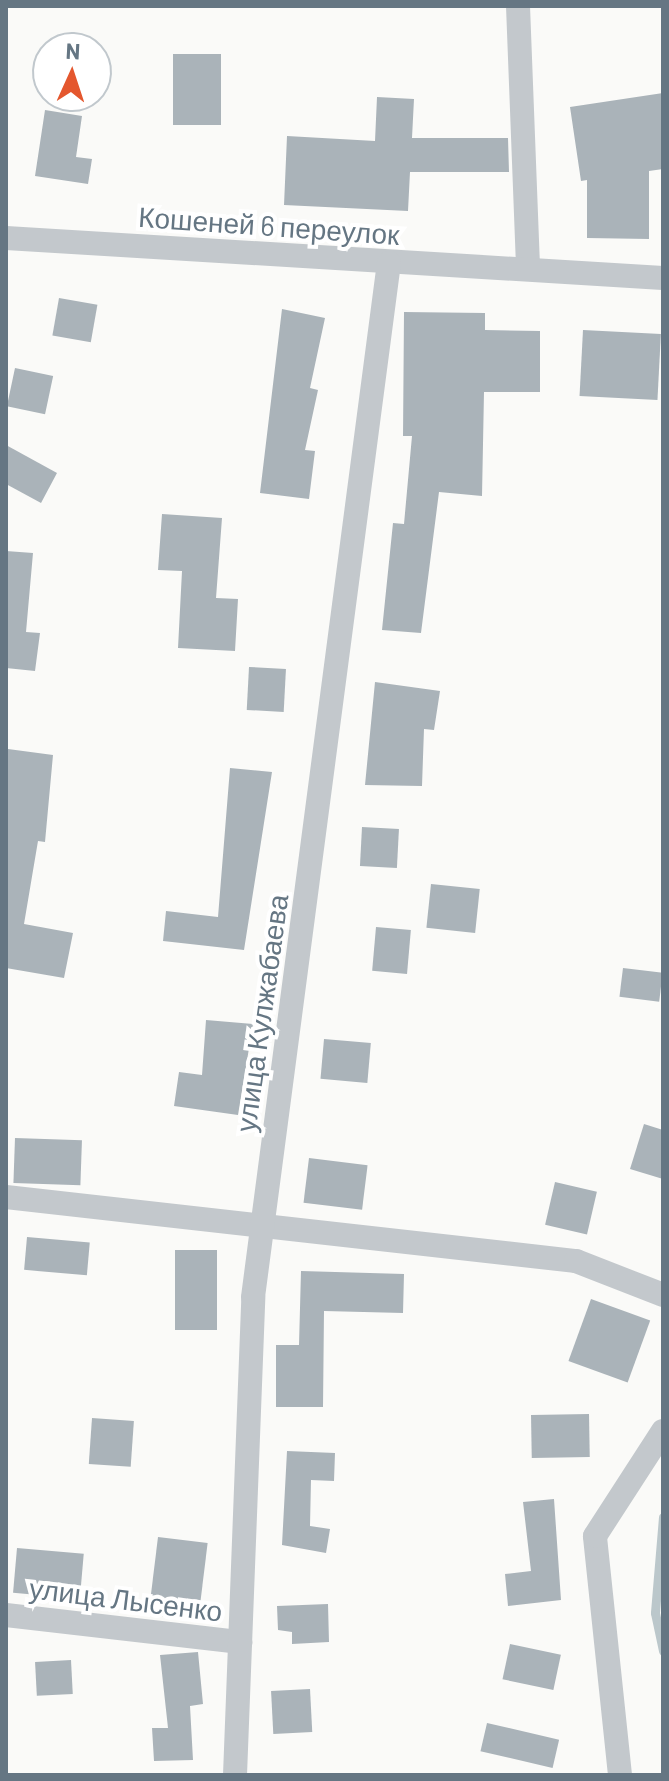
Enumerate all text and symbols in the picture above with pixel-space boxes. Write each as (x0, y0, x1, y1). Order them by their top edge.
north arrow (32, 32, 112, 112)
text: N (65, 37, 81, 63)
street label: Кошеней 6 переулок (137, 199, 401, 251)
street label: улица Кулжабаева (228, 892, 294, 1134)
street label: улица Лысенко (28, 1570, 224, 1628)

